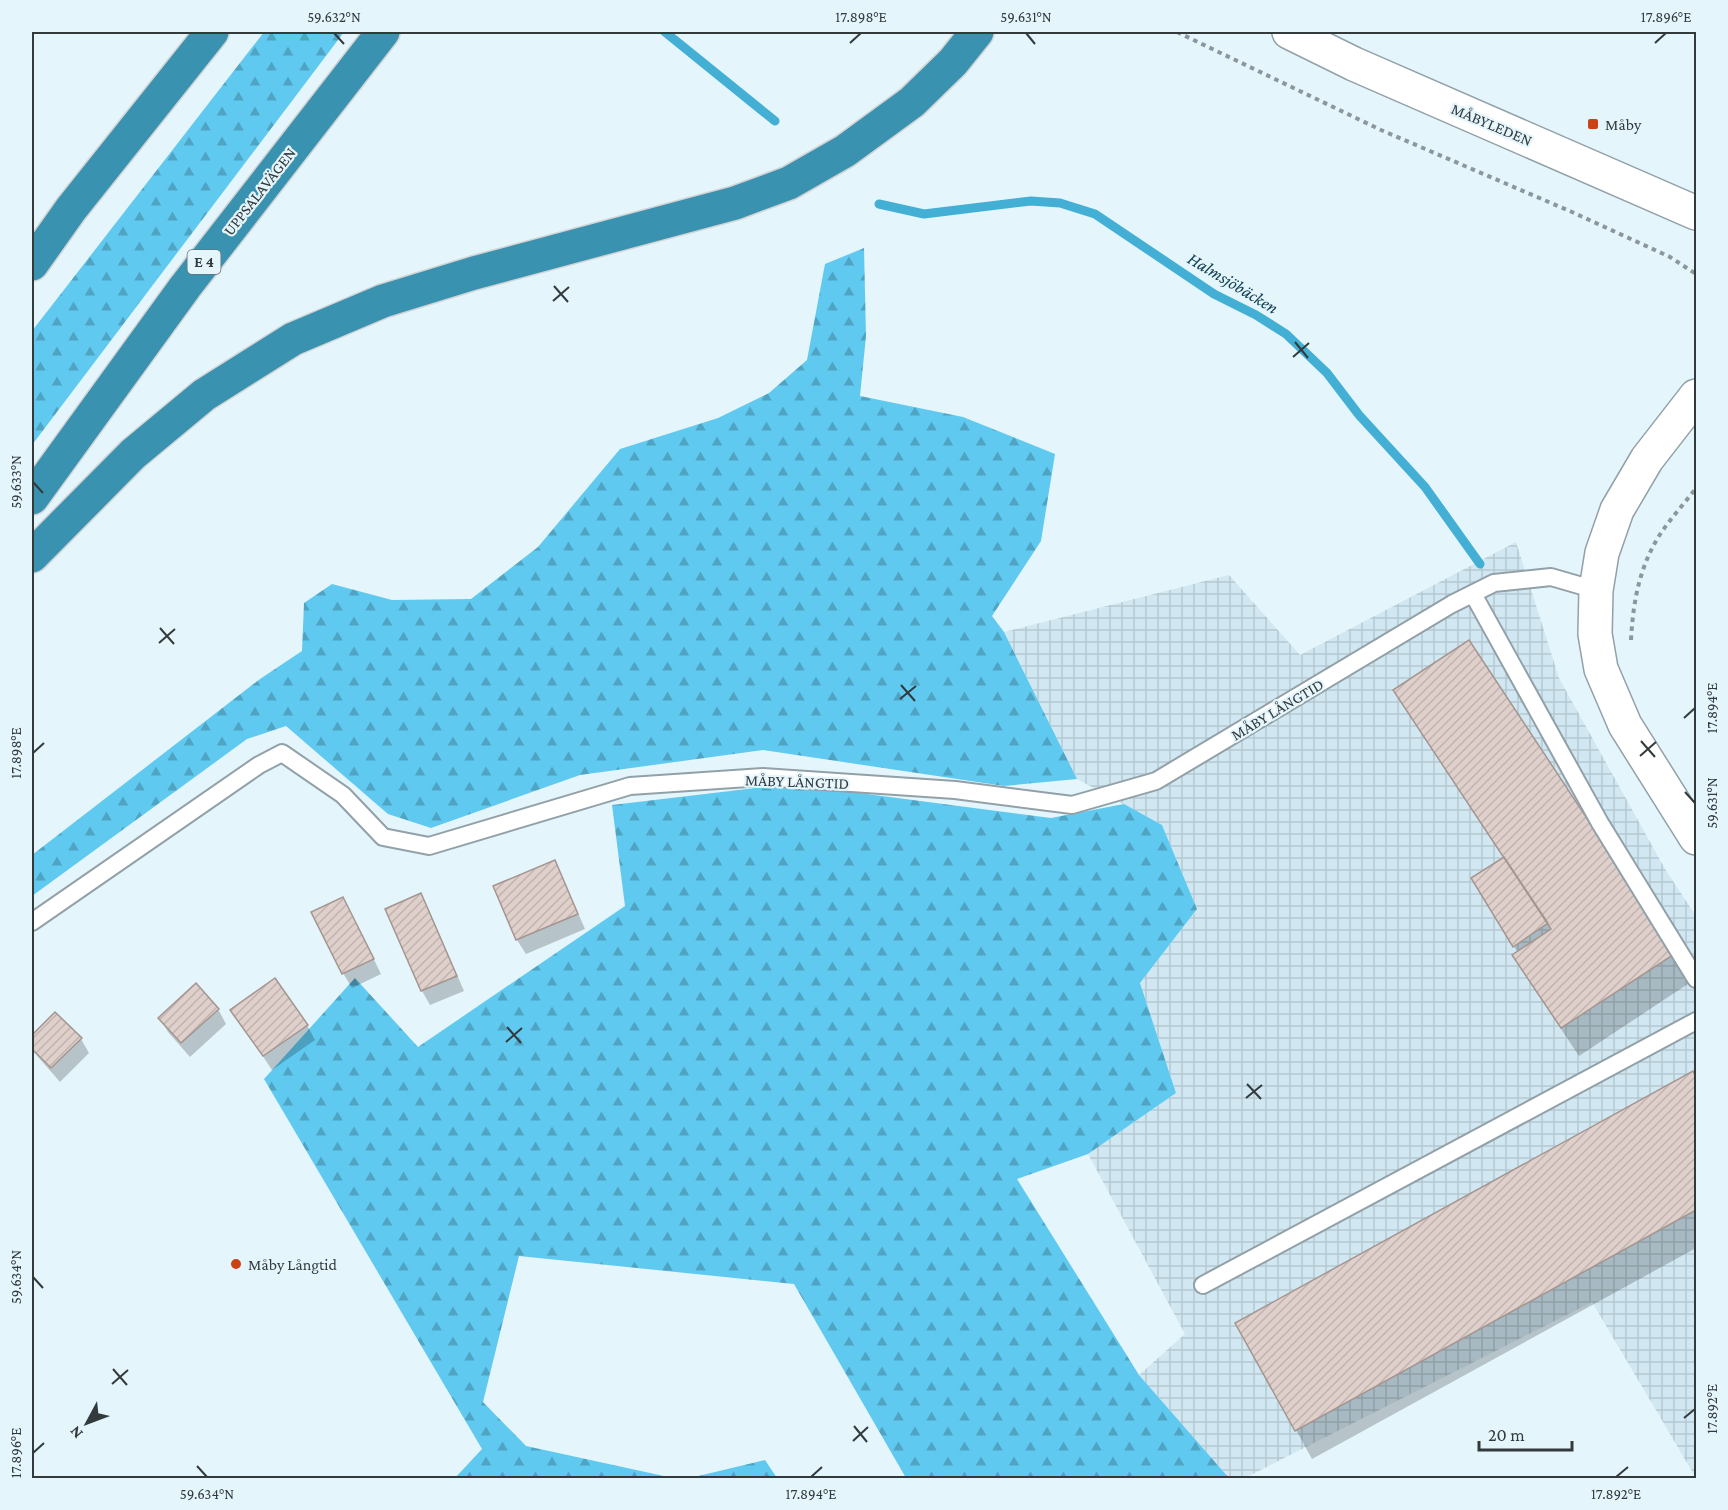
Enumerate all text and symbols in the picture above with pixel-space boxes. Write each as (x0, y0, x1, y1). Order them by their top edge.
text: 59.632°N (307, 9, 361, 25)
text: 17.898°E (835, 9, 887, 25)
text: 59.631°N (1000, 9, 1052, 25)
text: 17.896°E (1641, 9, 1691, 25)
street label: MÅBYLEDEN (1449, 100, 1535, 149)
place label: Måby (1605, 116, 1642, 134)
marker: Måby (1586, 117, 1600, 131)
street label: UPPSALAVÄGEN (220, 144, 299, 239)
water label: Halmsjöbäcken (1184, 248, 1282, 319)
road number: E 4 (188, 250, 220, 274)
text: 59.633°N (8, 455, 24, 509)
street label: MÅBY LÅNGTID (1228, 675, 1326, 744)
text: 17.894°E (1704, 683, 1720, 733)
text: 17.898°E (8, 727, 24, 779)
street label: MÅBY LÅNGTID (745, 771, 849, 792)
text: 59.631°N (1704, 777, 1720, 829)
text: 59.634°N (8, 1250, 24, 1304)
place label: Måby Långtid (248, 1256, 337, 1274)
marker: Måby Långtid (229, 1257, 243, 1271)
text: 17.892°E (1704, 1384, 1720, 1434)
north arrow (57, 1393, 117, 1453)
scale bar (1479, 1414, 1572, 1452)
text: N (66, 1423, 86, 1442)
text: 20 m (1488, 1425, 1525, 1445)
text: 17.896°E (8, 1428, 24, 1478)
text: 59.634°N (180, 1486, 234, 1502)
text: 17.894°E (786, 1486, 836, 1502)
text: 17.892°E (1591, 1486, 1641, 1502)

